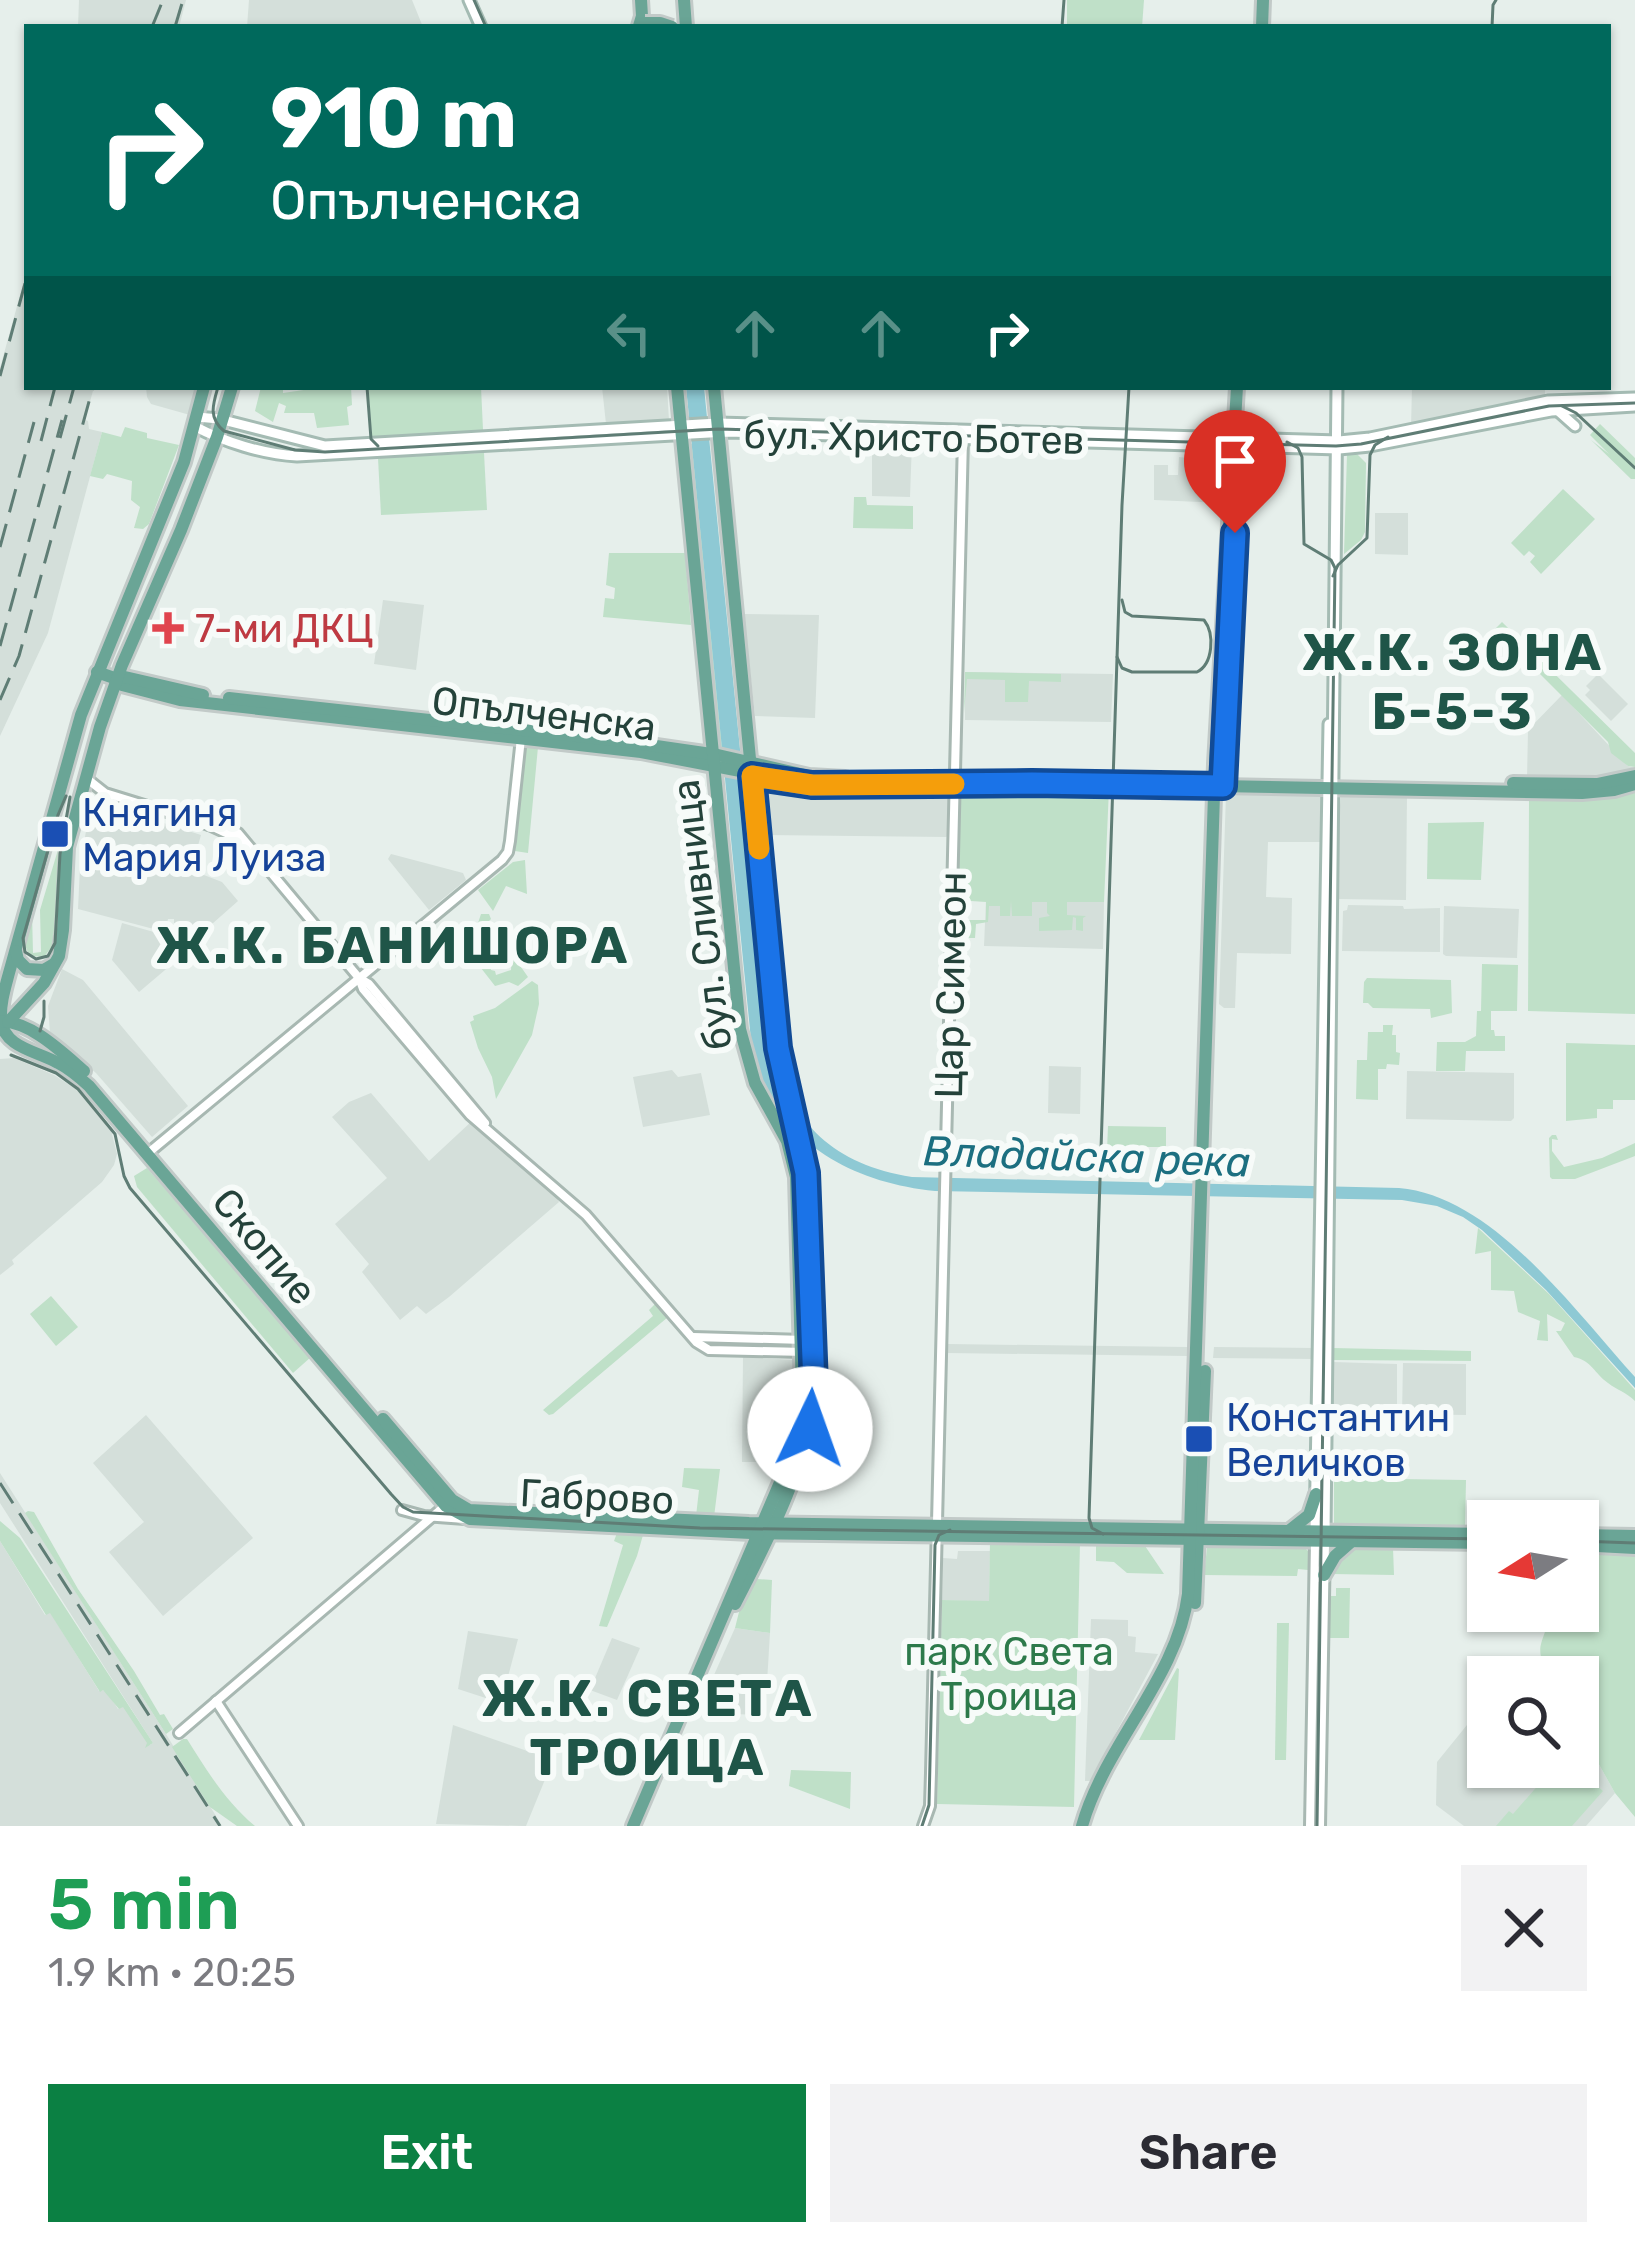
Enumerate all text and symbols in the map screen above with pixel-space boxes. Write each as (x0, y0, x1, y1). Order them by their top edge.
text: 910 m (270, 68, 518, 168)
icon: right (72, 72, 228, 228)
text: Опълченска (270, 169, 582, 233)
icon: left (596, 300, 662, 366)
icon: ahead (722, 300, 788, 366)
icon: ahead (848, 300, 914, 366)
icon: right (974, 300, 1040, 366)
pin (1184, 410, 1286, 533)
street label: бул. Христо Ботев (743, 412, 1085, 464)
icon: arrive (1202, 428, 1268, 494)
place label: 7-ми ДКЦ (195, 606, 374, 652)
marker: 7-ми ДКЦ (152, 612, 184, 644)
district label: Ж.К. ЗОНА Б-5-3 (1302, 622, 1604, 742)
street label: Опълченска (429, 677, 659, 751)
street label: бул. Сливница (663, 777, 741, 1053)
place label: Княгиня Мария Луиза (82, 790, 326, 881)
marker: Княгиня Мария Луиза (39, 818, 71, 850)
street label: Цар Симеон (926, 871, 976, 1099)
district label: Ж.К. БАНИШОРА (156, 915, 630, 976)
water label: Владайска река (922, 1126, 1251, 1188)
street label: Скопие (203, 1179, 326, 1314)
position arrow (747, 1366, 873, 1492)
place label: Константин Величков (1226, 1395, 1450, 1486)
marker: Константин Величков (1183, 1423, 1215, 1455)
street label: Габрово (519, 1470, 675, 1524)
north arrow (1467, 1500, 1599, 1632)
map controls (1467, 1500, 1599, 1788)
park label: парк Света Троица (904, 1629, 1114, 1720)
button: search (1467, 1656, 1599, 1788)
district label: Ж.К. СВЕТА ТРОИЦА (482, 1668, 814, 1788)
text: 5 min (48, 1862, 240, 1947)
button: close (1461, 1865, 1587, 1991)
text: 1.9 km · 20:25 (48, 1950, 296, 1996)
button: Exit (48, 2084, 806, 2222)
button: Share (830, 2084, 1587, 2222)

